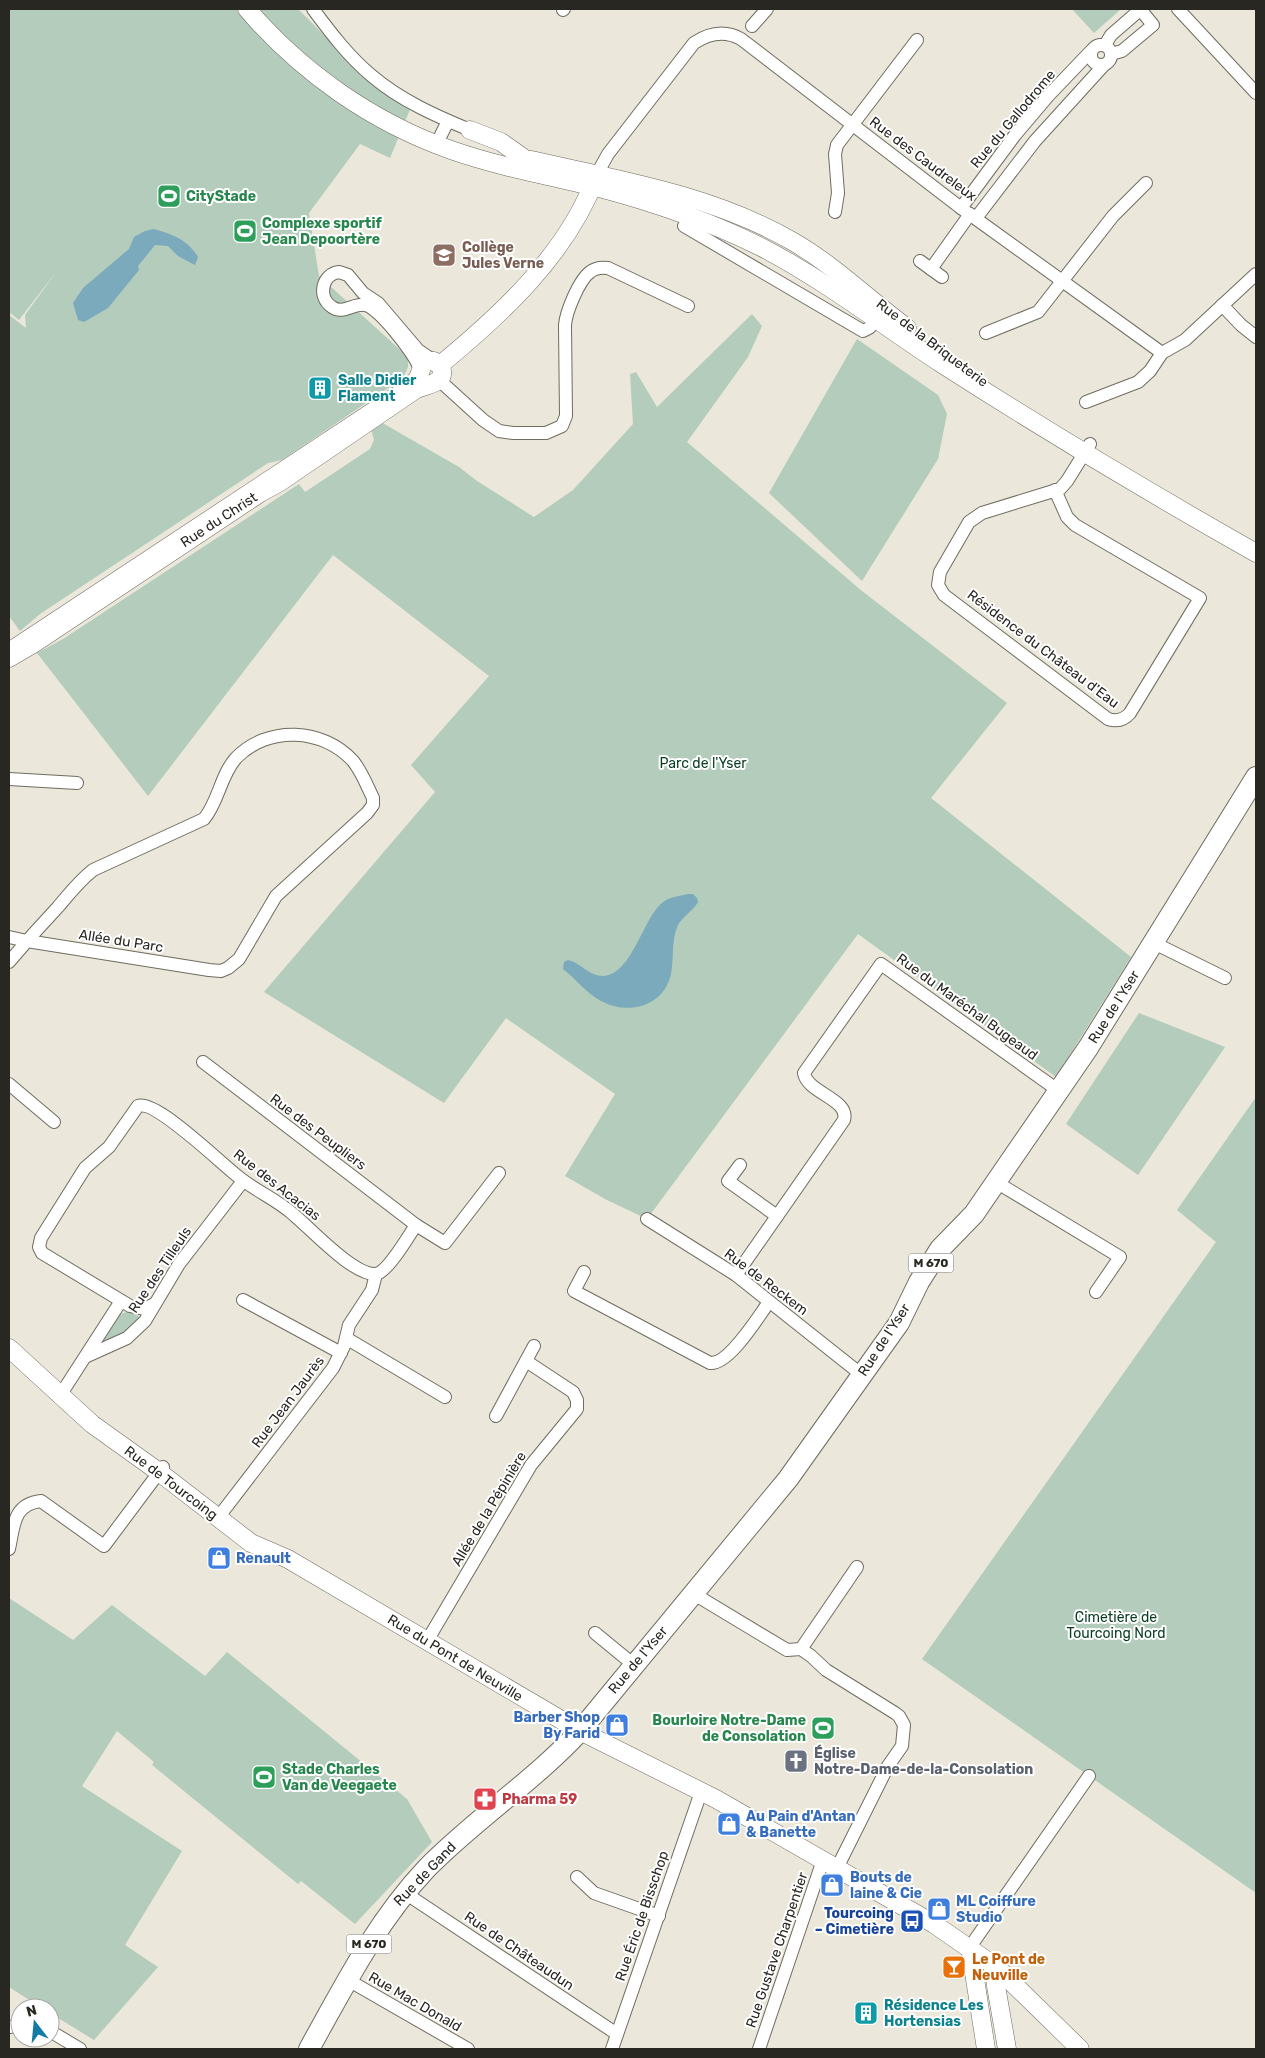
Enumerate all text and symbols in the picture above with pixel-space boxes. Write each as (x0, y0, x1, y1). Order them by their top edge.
street label: Rue du Gallodrome (967, 66, 1059, 172)
street label: Rue des Caudreleux (866, 113, 980, 205)
sports icon: CityStade (156, 183, 182, 209)
place label: CityStade (186, 188, 256, 205)
place label: Complexe sportif Jean Depoortère (262, 215, 382, 248)
sports icon: Complexe sportif Jean Depoortère (232, 218, 258, 244)
place label: Collège Jules Verne (462, 239, 544, 272)
school or university icon: Collège Jules Verne (431, 242, 457, 268)
street label: Rue de la Briqueterie (873, 295, 991, 391)
place label: Salle Didier Flament (338, 372, 417, 405)
building icon: Salle Didier Flament (307, 375, 333, 401)
street label: Rue du Christ (177, 489, 261, 551)
street label: Résidence du Château d'Eau (964, 586, 1122, 712)
park label: Parc de l'Yser (659, 755, 747, 772)
street label: Allée du Parc (78, 926, 165, 956)
street label: Rue du Maréchal Bugeaud (893, 950, 1041, 1064)
street label: Rue de l'Yser (1085, 967, 1144, 1047)
street label: Rue des Peupliers (266, 1090, 370, 1174)
street label: Rue des Acacias (230, 1146, 324, 1224)
street label: Rue des Tilleuls (125, 1224, 195, 1316)
street label: Rue de Reckem (721, 1245, 811, 1319)
road number: M 670 (908, 1254, 954, 1272)
street label: Rue de l'Yser (854, 1300, 914, 1379)
street label: Rue Jean Jaurès (248, 1353, 328, 1451)
street label: Rue de Tourcoing (121, 1442, 221, 1524)
street label: Allée de la Pépinière (448, 1448, 530, 1569)
shop icon: Renault (206, 1545, 232, 1571)
place label: Renault (236, 1550, 291, 1567)
park label: Cimetière de Tourcoing Nord (1066, 1609, 1166, 1642)
street label: Rue du Pont de Neuville (384, 1611, 526, 1705)
street label: Rue de l'Yser (605, 1622, 672, 1697)
place label: Barber Shop By Farid (514, 1709, 600, 1742)
shop icon: Barber Shop By Farid (604, 1712, 630, 1738)
place label: Bourloire Notre-Dame de Consolation (652, 1712, 806, 1745)
sports icon: Bourloire Notre-Dame de Consolation (810, 1715, 836, 1741)
place label: Église Notre-Dame-de-la-Consolation (814, 1744, 1033, 1778)
church icon: Église Notre-Dame-de-la-Consolation (783, 1748, 809, 1774)
place label: Stade Charles Van de Veegaete (282, 1761, 397, 1794)
sports icon: Stade Charles Van de Veegaete (251, 1764, 277, 1790)
pharmacy icon: Pharma 59 (472, 1786, 498, 1812)
place label: Pharma 59 (502, 1791, 577, 1808)
place label: Au Pain d'Antan & Banette (746, 1808, 856, 1841)
shop icon: Au Pain d'Antan & Banette (716, 1811, 742, 1837)
street label: Rue de Gand (390, 1838, 460, 1910)
street label: Rue Éric de Bisschop (611, 1848, 672, 1983)
street label: Rue Gustave Charpentier (742, 1869, 812, 2030)
place label: Bouts de laine & Cie (850, 1869, 922, 1902)
shop icon: Bouts de laine & Cie (819, 1872, 845, 1898)
place label: ML Coiffure Studio (956, 1893, 1036, 1926)
shop icon: ML Coiffure Studio (926, 1896, 952, 1922)
place label: Tourcoing – Cimetière (815, 1905, 894, 1938)
street label: Rue de Châteaudun (461, 1908, 577, 1994)
bus stop icon: Tourcoing – Cimetière (899, 1908, 925, 1934)
road number: M 670 (346, 1935, 392, 1954)
place label: Le Pont de Neuville (972, 1951, 1045, 1984)
bar icon: Le Pont de Neuville (941, 1954, 967, 1980)
street label: Rue Mac Donald (366, 1969, 464, 2035)
place label: Résidence Les Hortensias (884, 1997, 984, 2030)
north arrow (10, 1998, 60, 2048)
building icon: Résidence Les Hortensias (853, 2000, 879, 2026)
text: N (24, 2001, 39, 2021)

